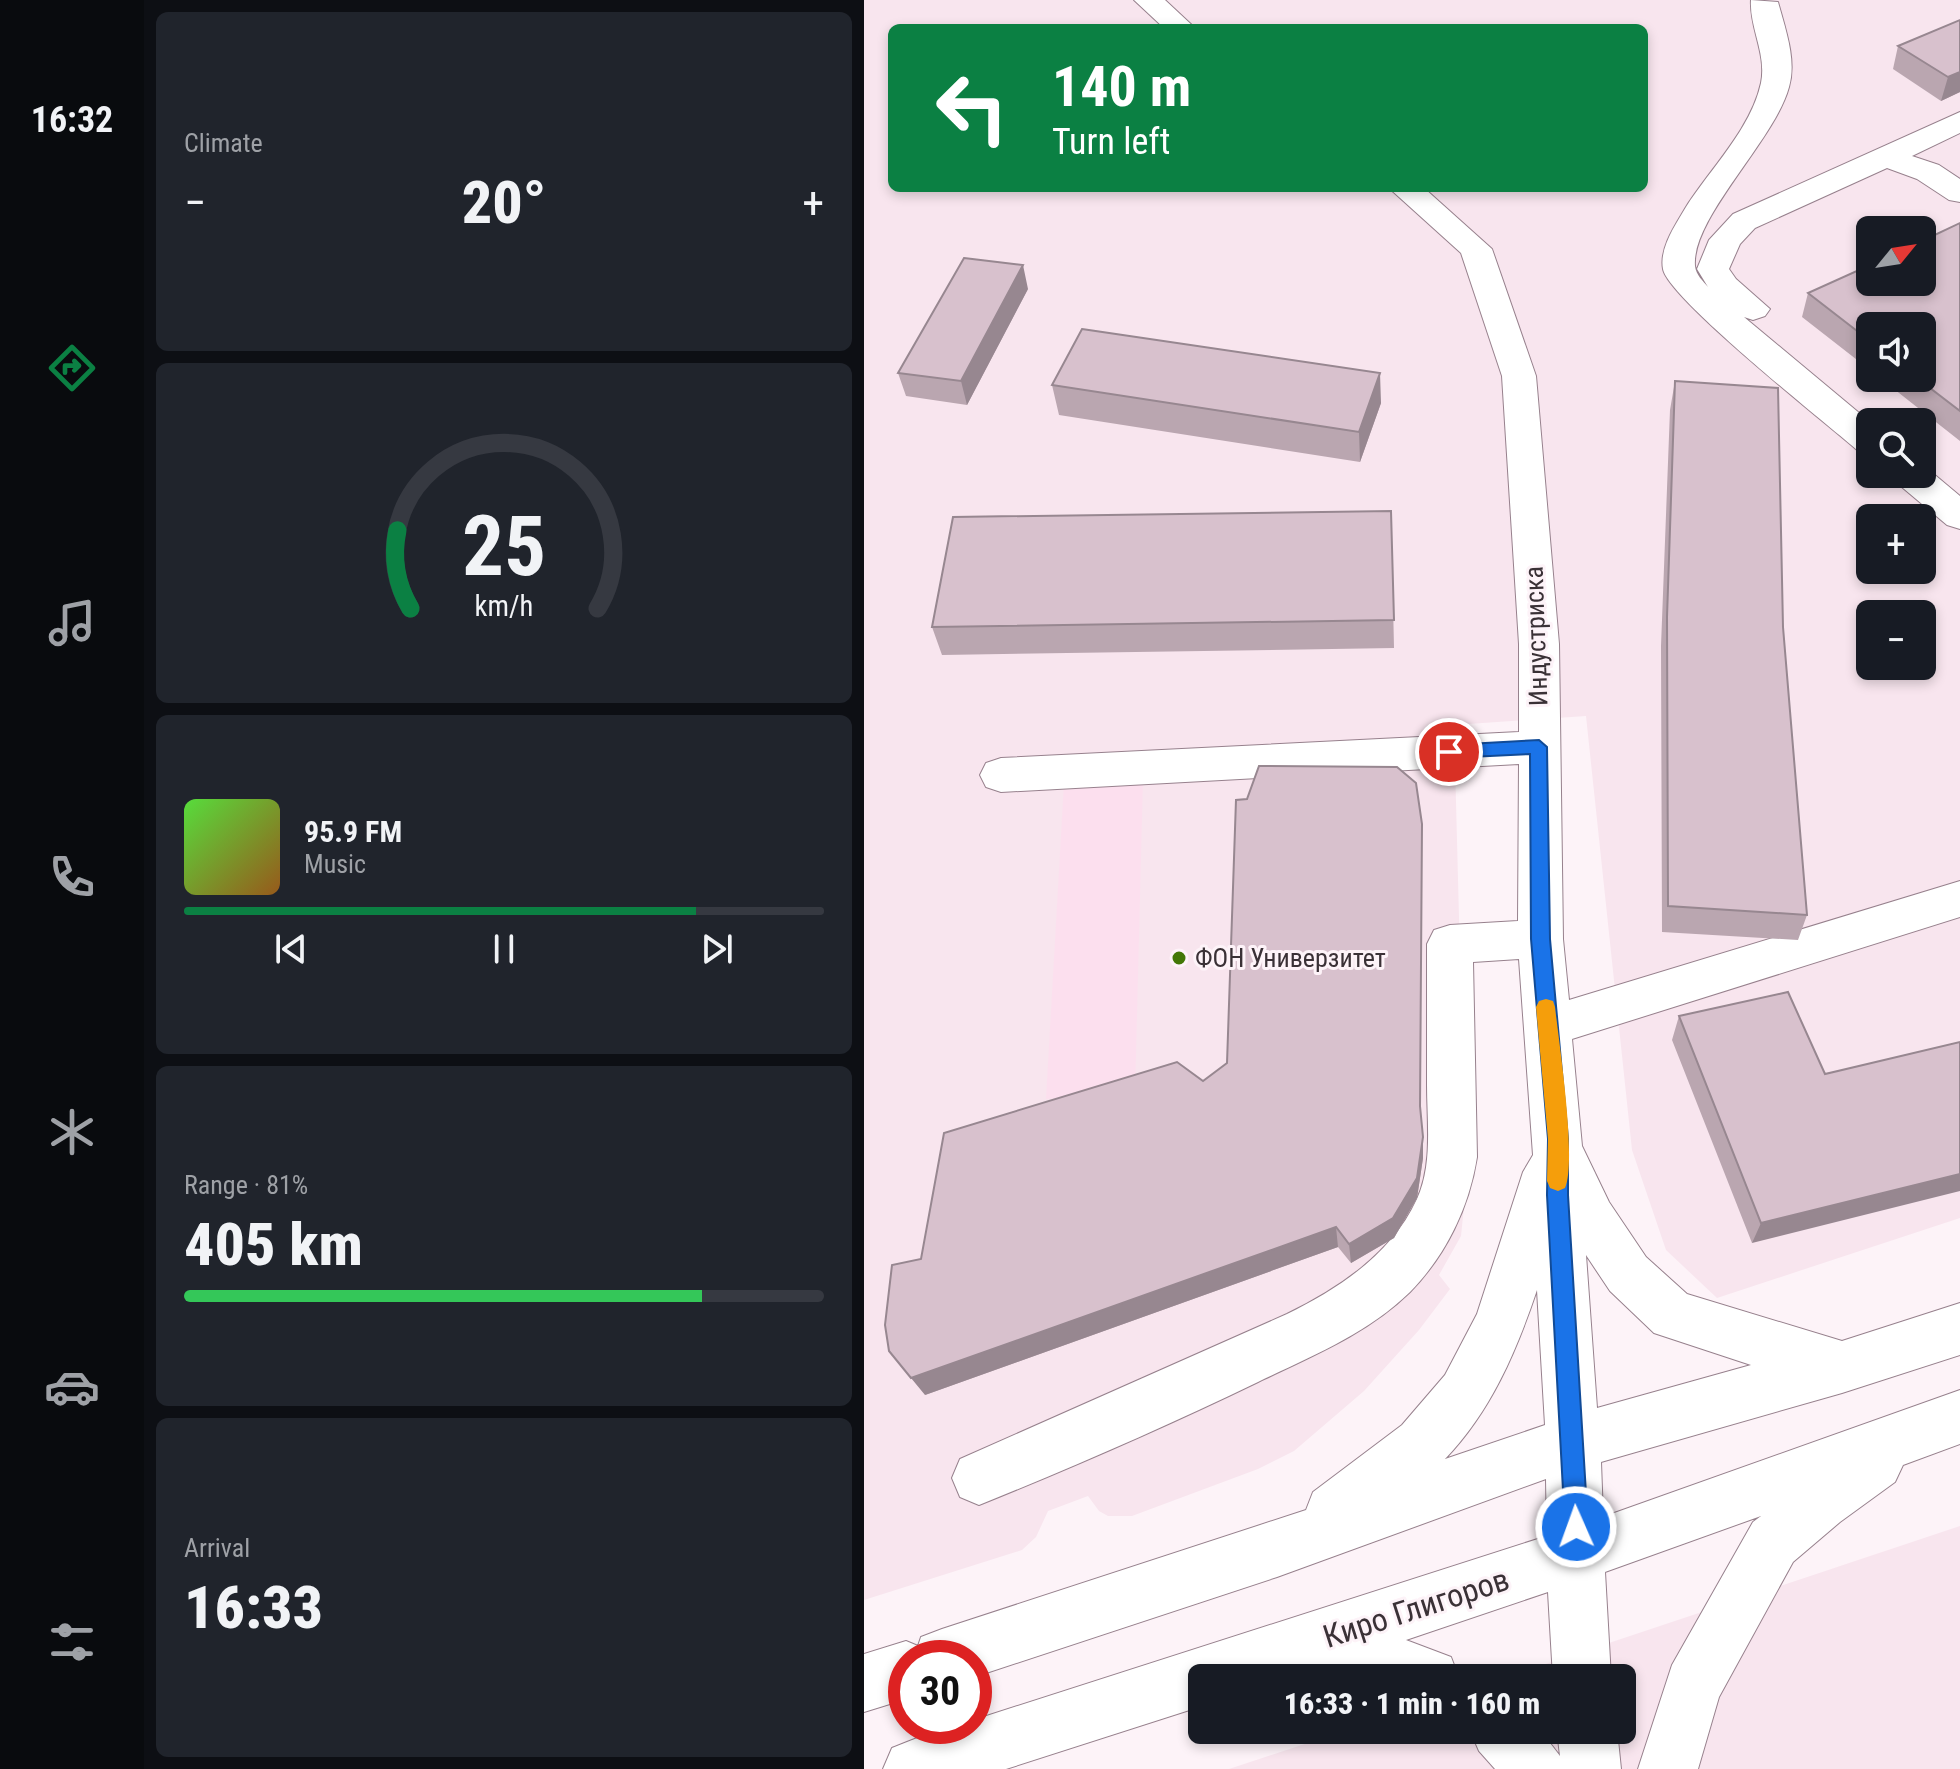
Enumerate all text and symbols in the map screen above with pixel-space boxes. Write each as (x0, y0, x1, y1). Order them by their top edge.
text: 140 m (1052, 54, 1191, 120)
icon: left (920, 56, 1024, 160)
text: 16:32 (31, 99, 113, 141)
text: Turn left (1052, 121, 1170, 163)
text: Climate (184, 128, 263, 158)
text: 20° (462, 167, 546, 238)
text: − (184, 177, 206, 229)
text: + (802, 177, 824, 229)
north arrow (1856, 216, 1936, 296)
map controls (1856, 216, 1936, 680)
button: sound (1856, 312, 1936, 392)
icon: directions (44, 340, 100, 396)
button: search (1856, 408, 1936, 488)
text: 25 (462, 498, 546, 595)
button: + (1856, 504, 1936, 584)
street label: Индустриска (1519, 566, 1553, 706)
text: km/h (475, 589, 533, 623)
icon: music (44, 595, 100, 651)
button: − (1856, 600, 1936, 680)
pin (1415, 718, 1483, 786)
icon: arrive (1427, 730, 1471, 774)
text: 95.9 FM (304, 814, 402, 849)
icon: phone (44, 849, 100, 905)
text: Music (304, 849, 366, 879)
icon: previous (269, 927, 313, 971)
icon: pause (482, 927, 526, 971)
icon: next (695, 927, 739, 971)
place label: ФОН Универзитет (1195, 943, 1386, 973)
marker: ФОН Универзитет (1170, 949, 1188, 967)
icon: climate (44, 1104, 100, 1160)
text: Range · 81% (184, 1170, 308, 1200)
text: 405 km (184, 1209, 363, 1280)
icon: car (44, 1359, 100, 1415)
position arrow (1534, 1485, 1618, 1569)
text: Arrival (184, 1533, 250, 1563)
street label: Киро Глигоров (1318, 1560, 1514, 1656)
text: 16:33 (184, 1572, 323, 1643)
icon: filters (44, 1614, 100, 1670)
speed limit sign: 30 (888, 1640, 992, 1744)
text: 16:33 · 1 min · 160 m (1284, 1686, 1540, 1721)

